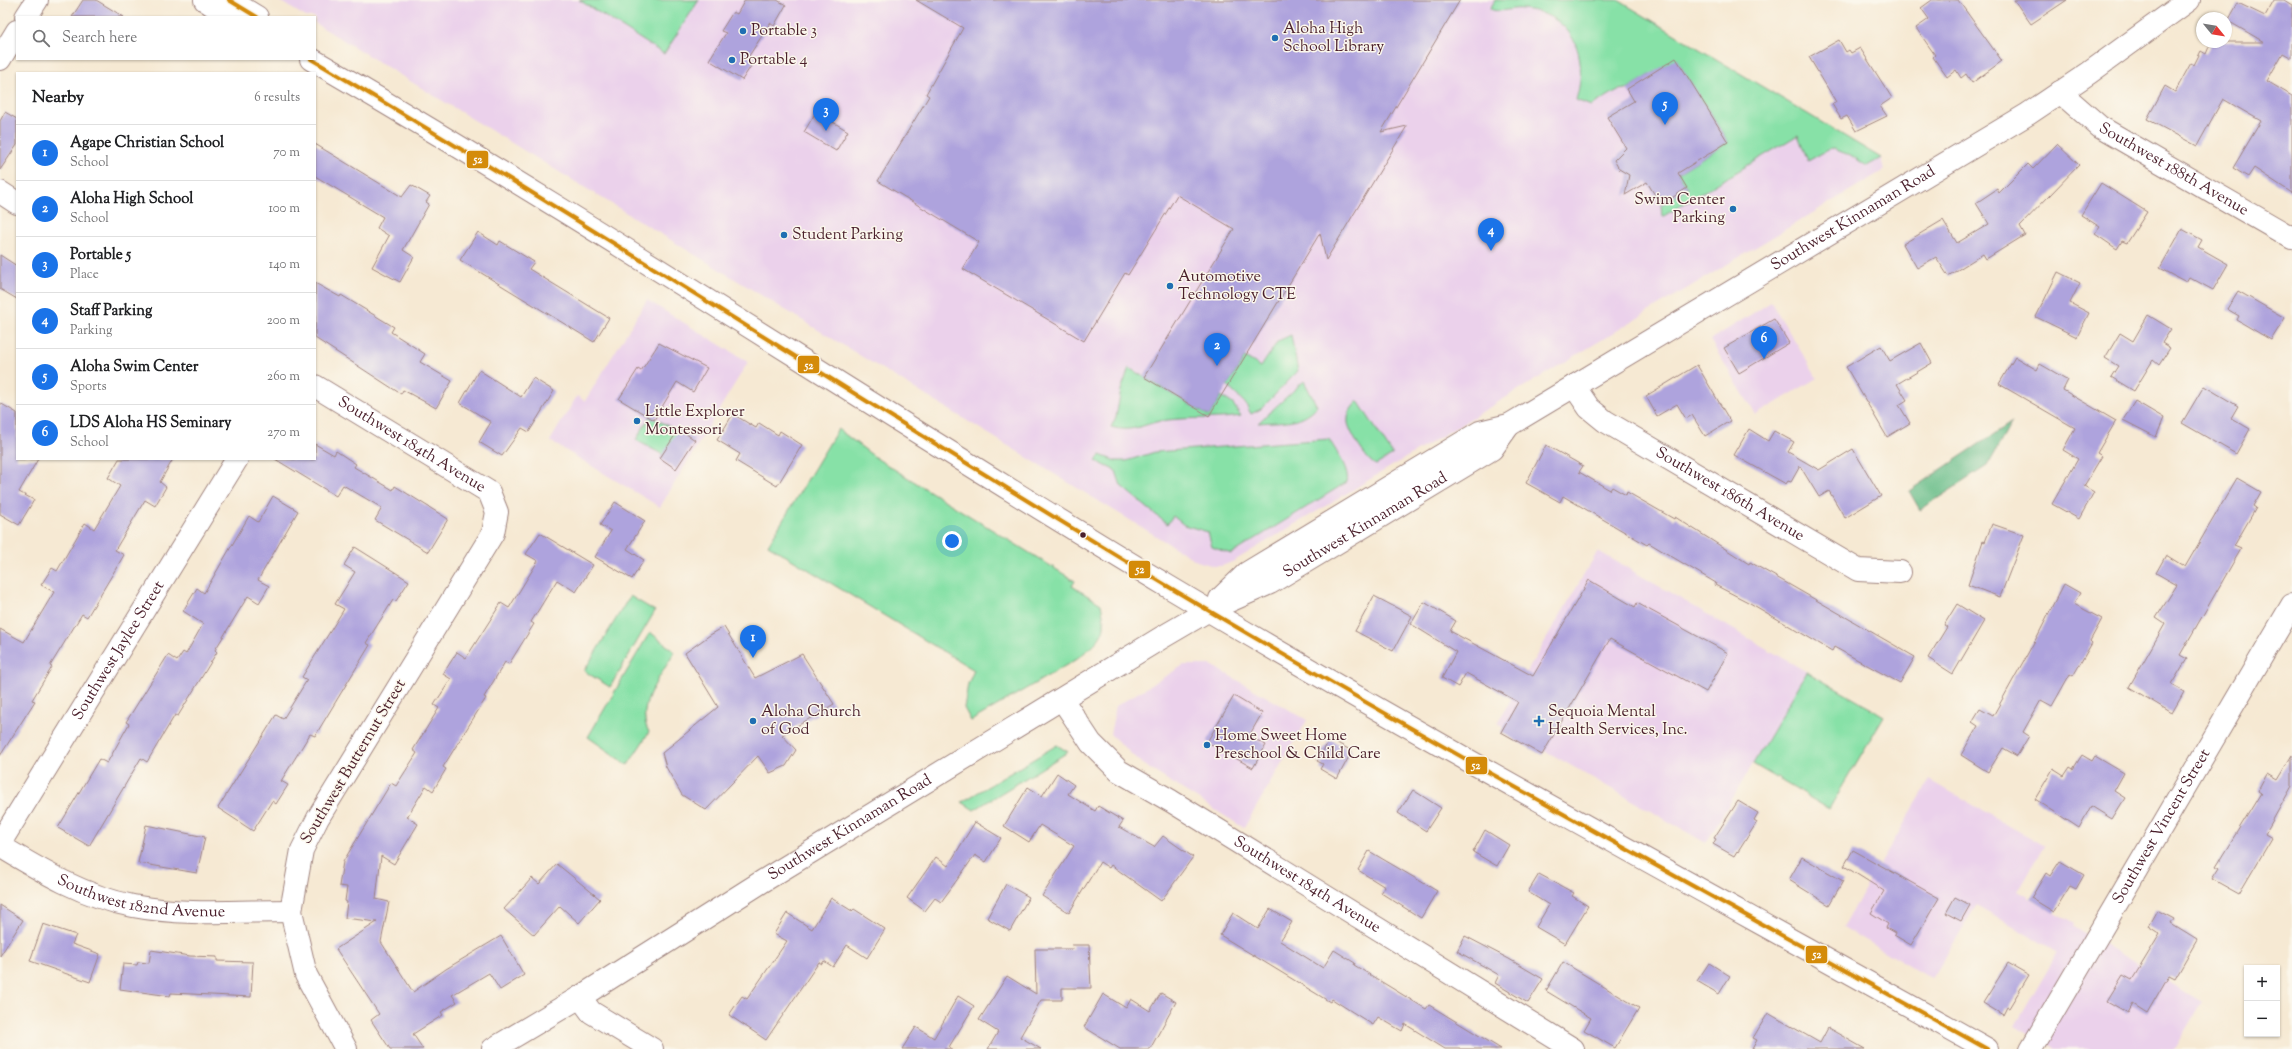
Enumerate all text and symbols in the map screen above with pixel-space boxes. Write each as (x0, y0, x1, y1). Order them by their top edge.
north arrow (2196, 12, 2232, 48)
search box (16, 16, 316, 60)
place label: Aloha High School Library (1283, 18, 1384, 59)
place label: Portable 3 (751, 20, 817, 43)
marker: Portable 3 (738, 26, 748, 36)
icon: search (30, 27, 52, 49)
text: Search here (62, 28, 137, 49)
marker: Aloha High School Library (1270, 33, 1280, 43)
place label: Portable 4 (740, 49, 808, 72)
marker: Portable 4 (727, 55, 737, 65)
text: Nearby (32, 86, 84, 110)
text: 6 results (254, 89, 300, 107)
pin: 5 (1652, 92, 1678, 125)
pin: 3 (813, 98, 839, 131)
street label: Southwest 188th Avenue (2094, 117, 2253, 222)
text: Agape Christian School (70, 133, 224, 154)
text: 1 (43, 144, 47, 162)
text: 70 m (273, 144, 300, 162)
line badge: 52 (466, 150, 489, 169)
text: 52 (473, 152, 483, 168)
text: School (70, 154, 109, 172)
street label: Southwest Kinnaman Road (1767, 160, 1940, 277)
text: Aloha High School (70, 189, 193, 210)
place label: Swim Center Parking (1634, 189, 1725, 230)
text: 2 (42, 200, 48, 218)
text: 100 m (268, 200, 300, 218)
marker: Swim Center Parking (1728, 204, 1738, 214)
text: School (70, 210, 109, 228)
pin: 4 (1478, 218, 1504, 251)
place label: Student Parking (792, 224, 903, 247)
marker: Student Parking (779, 230, 789, 240)
text: Portable 5 (70, 245, 131, 266)
text: 3 (42, 256, 48, 274)
text: 140 m (269, 256, 300, 274)
text: Place (70, 266, 99, 284)
place label: Automotive Technology CTE (1178, 266, 1296, 307)
marker: Automotive Technology CTE (1165, 281, 1175, 291)
text: Staff Parking (70, 301, 152, 322)
text: 4 (42, 312, 48, 330)
text: 200 m (267, 312, 300, 330)
text: Parking (70, 322, 112, 340)
pin: 6 (1751, 326, 1777, 359)
pin: 2 (1204, 333, 1230, 366)
line badge: 52 (797, 355, 820, 374)
text: Aloha Swim Center (70, 357, 198, 378)
text: 52 (804, 358, 814, 374)
text: 5 (43, 368, 47, 386)
text: 260 m (267, 368, 300, 386)
text: Sports (70, 378, 107, 396)
street label: Southwest 184th Avenue (333, 391, 490, 499)
place label: Little Explorer Montessori (645, 401, 745, 442)
text: LDS Aloha HS Seminary (70, 413, 232, 434)
marker: Little Explorer Montessori (632, 416, 642, 426)
text: 6 (42, 424, 48, 442)
text: 270 m (267, 424, 300, 442)
text: School (70, 434, 109, 452)
street label: Southwest 186th Avenue (1651, 442, 1809, 547)
street label: Southwest Kinnaman Road (1279, 467, 1452, 584)
unlabelled marker (1078, 530, 1088, 540)
your location (942, 531, 962, 551)
line badge: 52 (1128, 560, 1151, 579)
text: 52 (1135, 562, 1145, 578)
street label: Southwest Jaylee Street (67, 576, 171, 725)
pin: 1 (740, 625, 766, 658)
street label: Southwest Butternut Street (296, 675, 413, 849)
place label: Aloha Church of God (761, 701, 862, 742)
place label: Sequoia Mental Health Services, Inc. (1548, 701, 1688, 742)
marker: Sequoia Mental Health Services, Inc. (1533, 715, 1545, 727)
marker: Aloha Church of God (748, 716, 758, 726)
place label: Home Sweet Home Preschool & Child Care (1215, 725, 1381, 766)
marker: Home Sweet Home Preschool & Child Care (1202, 740, 1212, 750)
street label: Southwest Vincent Street (2107, 744, 2217, 909)
line badge: 52 (1465, 756, 1488, 775)
text: 52 (1471, 758, 1481, 774)
street label: Southwest Kinnaman Road (764, 769, 936, 887)
street label: Southwest 184th Avenue (1229, 831, 1385, 939)
street label: Southwest 182nd Avenue (53, 869, 225, 924)
line badge: 52 (1805, 945, 1828, 964)
text: 52 (1812, 947, 1822, 963)
map controls (2244, 965, 2280, 1037)
button: + (2244, 965, 2280, 1001)
button: − (2244, 1001, 2280, 1037)

